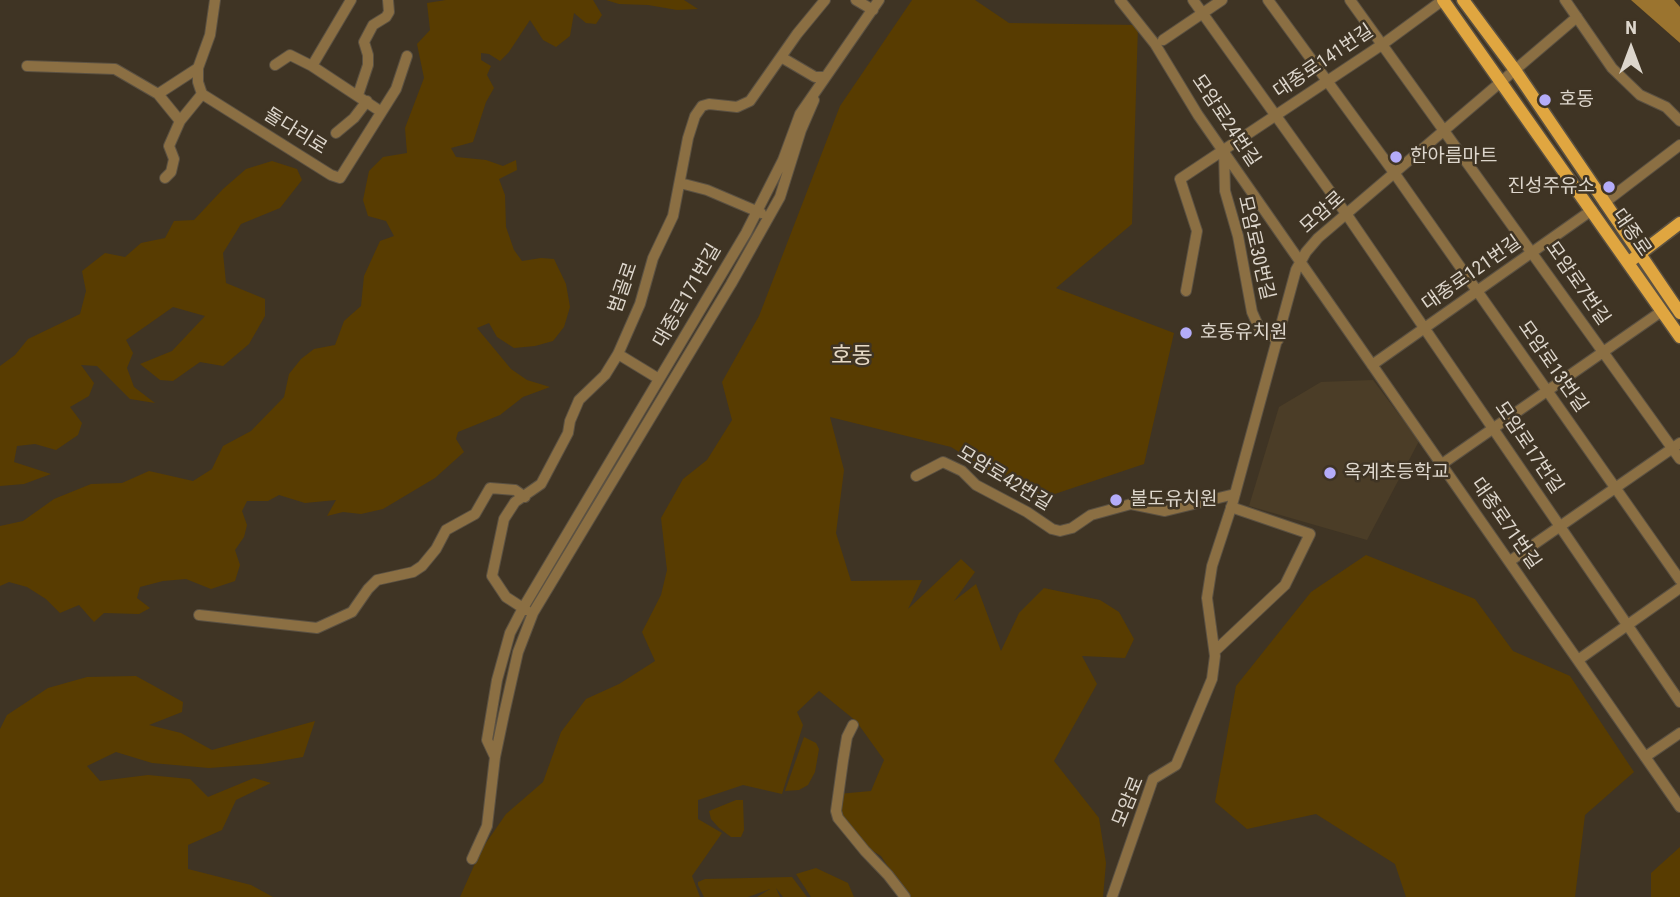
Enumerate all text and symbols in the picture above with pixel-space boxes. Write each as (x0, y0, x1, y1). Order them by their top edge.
north arrow (1596, 14, 1666, 84)
text: N (1625, 16, 1637, 39)
street label: 대종로141번길 (1270, 20, 1378, 104)
street label: 모암로24번길 (1186, 71, 1264, 171)
place label: 호동 (1559, 89, 1594, 111)
marker: 호동 (1537, 92, 1553, 108)
street label: 돌다리로 (259, 104, 331, 160)
place label: 한아름마트 (1410, 146, 1497, 168)
marker: 한아름마트 (1388, 149, 1404, 165)
place label: 진성주유소 (1508, 176, 1595, 198)
marker: 진성주유소 (1601, 179, 1617, 195)
street label: 모암로 (1296, 187, 1350, 239)
street label: 모암로30번길 (1232, 194, 1278, 302)
street label: 대종로 (1607, 205, 1655, 261)
street label: 대종로121번길 (1418, 232, 1526, 316)
street label: 모암로7번길 (1540, 238, 1614, 330)
street label: 대종로171번길 (649, 240, 727, 352)
street label: 범골로 (605, 259, 643, 317)
street label: 모암로13번길 (1512, 317, 1592, 417)
place label: 호동유치원 (1200, 322, 1287, 344)
marker: 호동유치원 (1178, 325, 1194, 341)
district label: 호동 (831, 343, 873, 371)
street label: 모암로17번길 (1489, 398, 1567, 498)
street label: 모암로42번길 (953, 442, 1055, 516)
place label: 옥계초등학교 (1344, 462, 1449, 484)
marker: 옥계초등학교 (1322, 465, 1338, 481)
street label: 대종로71번길 (1465, 474, 1545, 574)
place label: 불도유치원 (1130, 489, 1217, 511)
marker: 불도유치원 (1108, 492, 1124, 508)
street label: 모암로 (1109, 773, 1149, 831)

